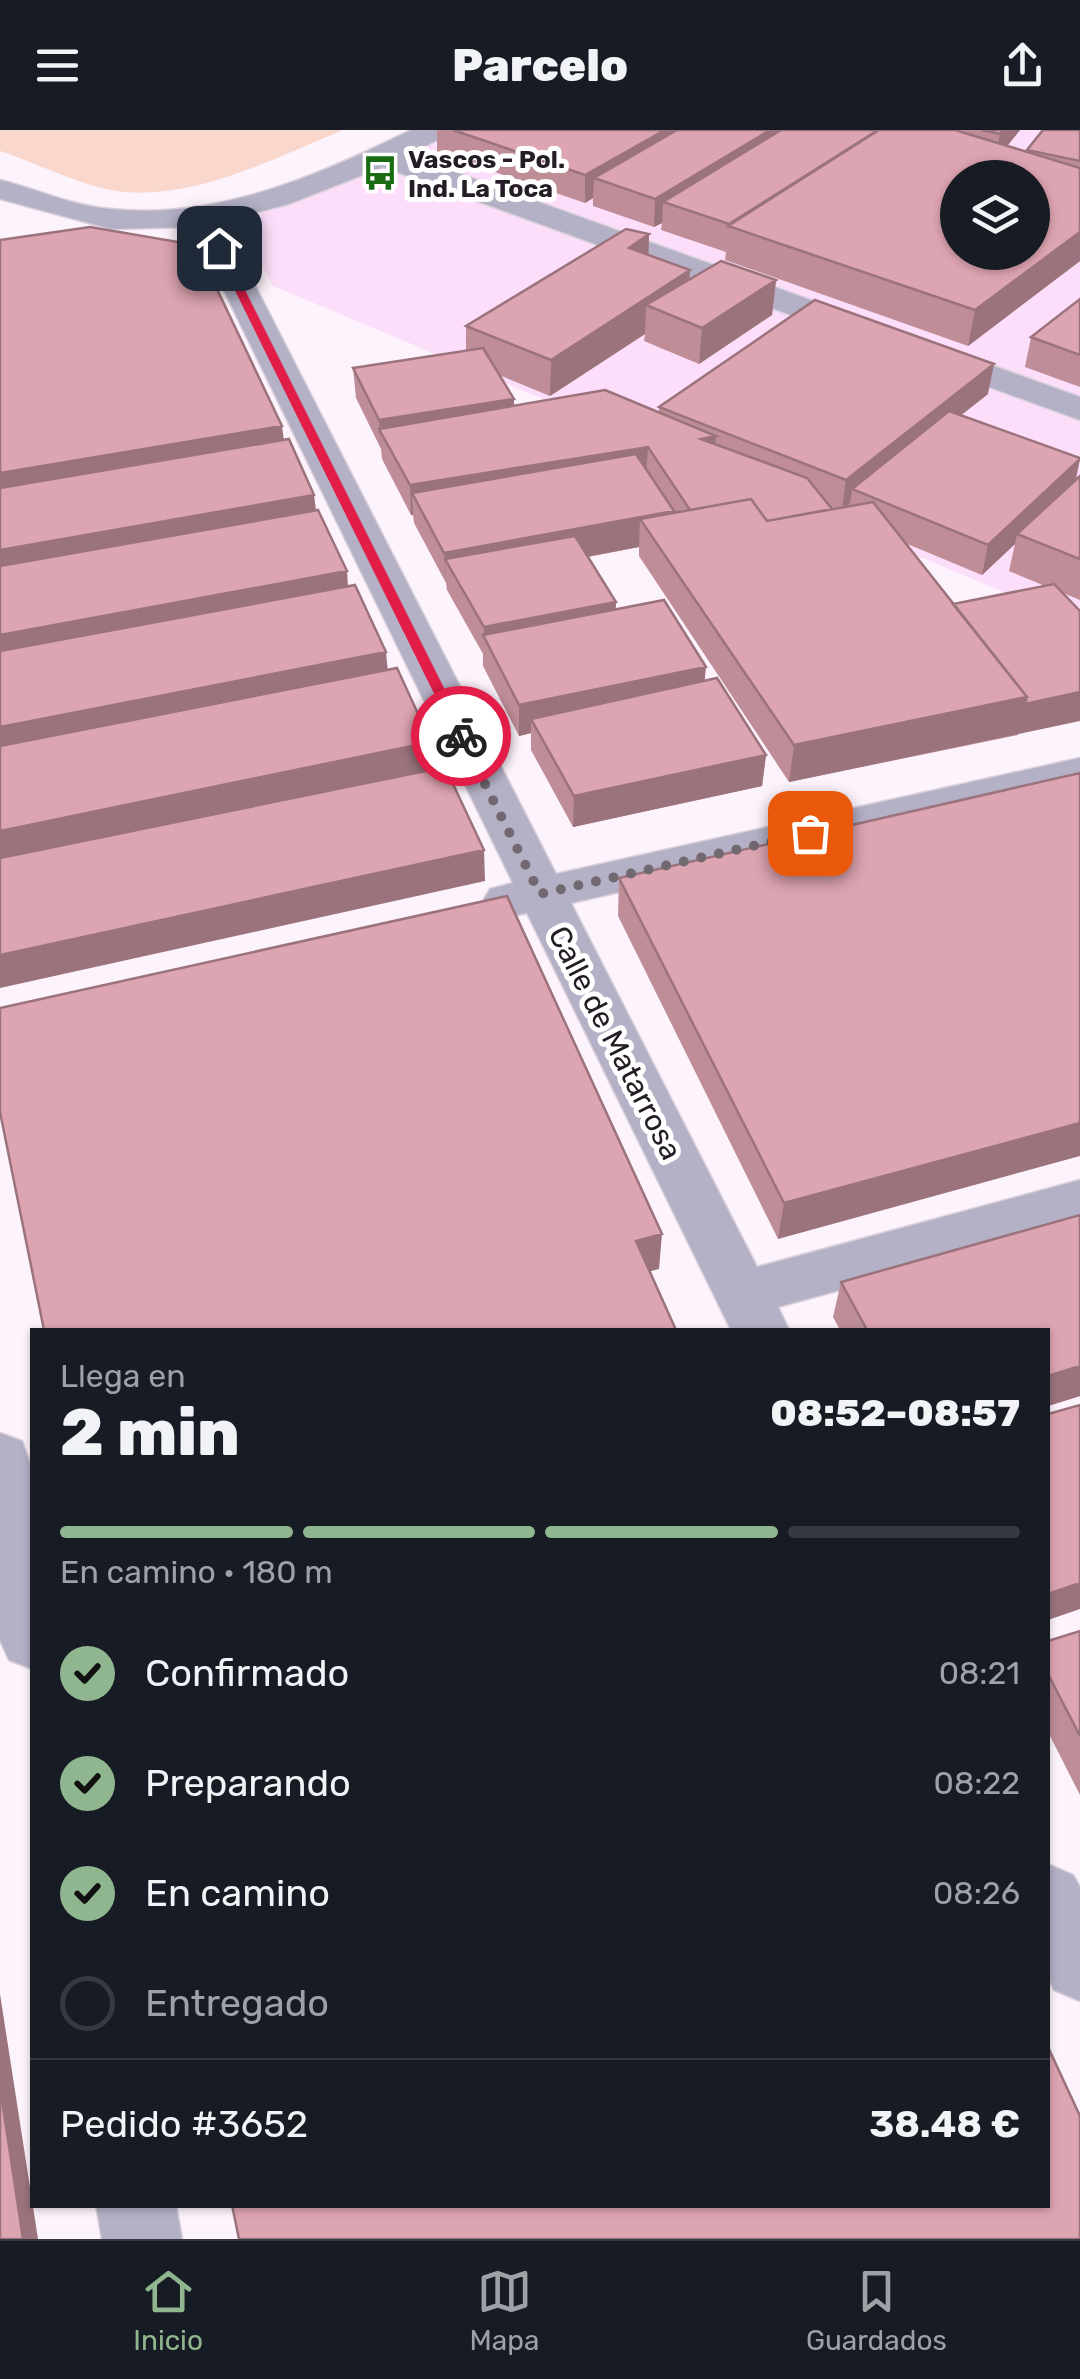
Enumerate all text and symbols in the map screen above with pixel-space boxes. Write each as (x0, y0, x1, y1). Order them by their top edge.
icon: menu (30, 38, 85, 93)
icon: share (995, 38, 1050, 93)
text: Parcelo (452, 39, 628, 92)
place label: Vascos - Pol. Ind. La Toca (408, 145, 565, 203)
bus stop icon: Vascos - Pol. Ind. La Toca (361, 154, 399, 192)
map controls (940, 160, 1050, 270)
button: layers (940, 160, 1050, 270)
pin (177, 206, 262, 291)
icon: home (192, 221, 247, 276)
courier (411, 686, 511, 786)
icon: bike (434, 709, 489, 764)
pin (768, 791, 853, 876)
icon: bag (783, 806, 838, 861)
street label: Calle de Matarrosa (541, 920, 689, 1166)
text: Llega en (60, 1357, 186, 1395)
text: 08:52–08:57 (770, 1390, 1020, 1436)
text: 2 min (60, 1394, 240, 1471)
text: En camino · 180 m (60, 1553, 333, 1591)
icon: check (60, 1646, 115, 1701)
text: Confirmado (145, 1650, 349, 1696)
text: 08:21 (939, 1654, 1020, 1692)
icon: check (60, 1756, 115, 1811)
text: Preparando (145, 1760, 351, 1806)
text: 08:22 (934, 1764, 1020, 1802)
icon: check (60, 1866, 115, 1921)
text: En camino (145, 1870, 330, 1916)
text: 08:26 (933, 1874, 1020, 1912)
text: Entregado (145, 1980, 329, 2026)
text: Pedido #3652 (60, 2101, 308, 2147)
text: 38.48 € (869, 2101, 1020, 2147)
tab: Inicio (133, 2264, 203, 2357)
tab: Mapa (470, 2264, 539, 2357)
tab: Guardados (806, 2264, 947, 2357)

